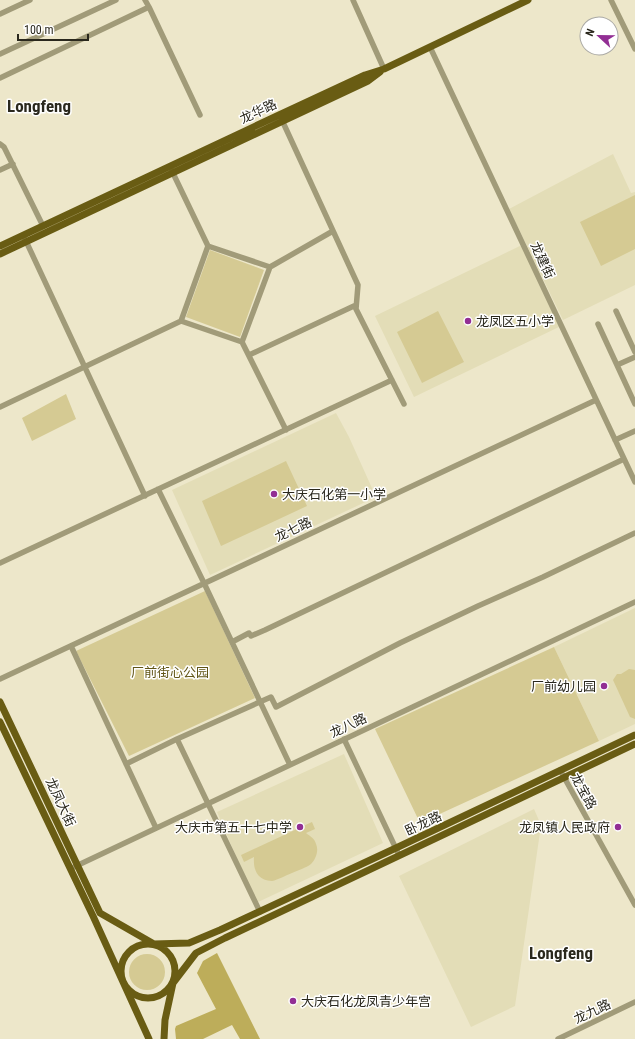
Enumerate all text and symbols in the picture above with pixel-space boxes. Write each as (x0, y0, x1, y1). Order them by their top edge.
scale bar (18, 16, 88, 42)
north arrow (579, 16, 619, 56)
text: 100 m (24, 23, 54, 37)
text: N (583, 27, 598, 38)
district label: Longfeng (7, 96, 71, 116)
street label: 龙华路 (237, 96, 279, 126)
street label: 龙建街 (528, 239, 558, 281)
place label: 龙凤区五小学 (476, 314, 554, 329)
marker: 龙凤区五小学 (463, 316, 473, 326)
place label: 大庆石化第一小学 (282, 487, 386, 502)
marker: 大庆石化第一小学 (269, 489, 279, 499)
street label: 龙七路 (272, 514, 314, 544)
park label: 厂前街心公园 (131, 665, 209, 680)
place label: 厂前幼儿园 (531, 679, 596, 694)
marker: 厂前幼儿园 (599, 681, 609, 691)
street label: 龙八路 (327, 710, 369, 740)
street label: 龙宝路 (568, 771, 600, 812)
street label: 龙凤大街 (43, 775, 78, 829)
street label: 卧龙路 (402, 808, 444, 838)
place label: 大庆市第五十七中学 (175, 820, 292, 835)
place label: 龙凤镇人民政府 (519, 820, 610, 835)
marker: 大庆市第五十七中学 (295, 822, 305, 832)
marker: 龙凤镇人民政府 (613, 822, 623, 832)
district label: Longfeng (529, 943, 593, 963)
place label: 大庆石化龙凤青少年宫 (301, 994, 431, 1009)
marker: 大庆石化龙凤青少年宫 (288, 996, 298, 1006)
street label: 龙九路 (571, 996, 613, 1026)

